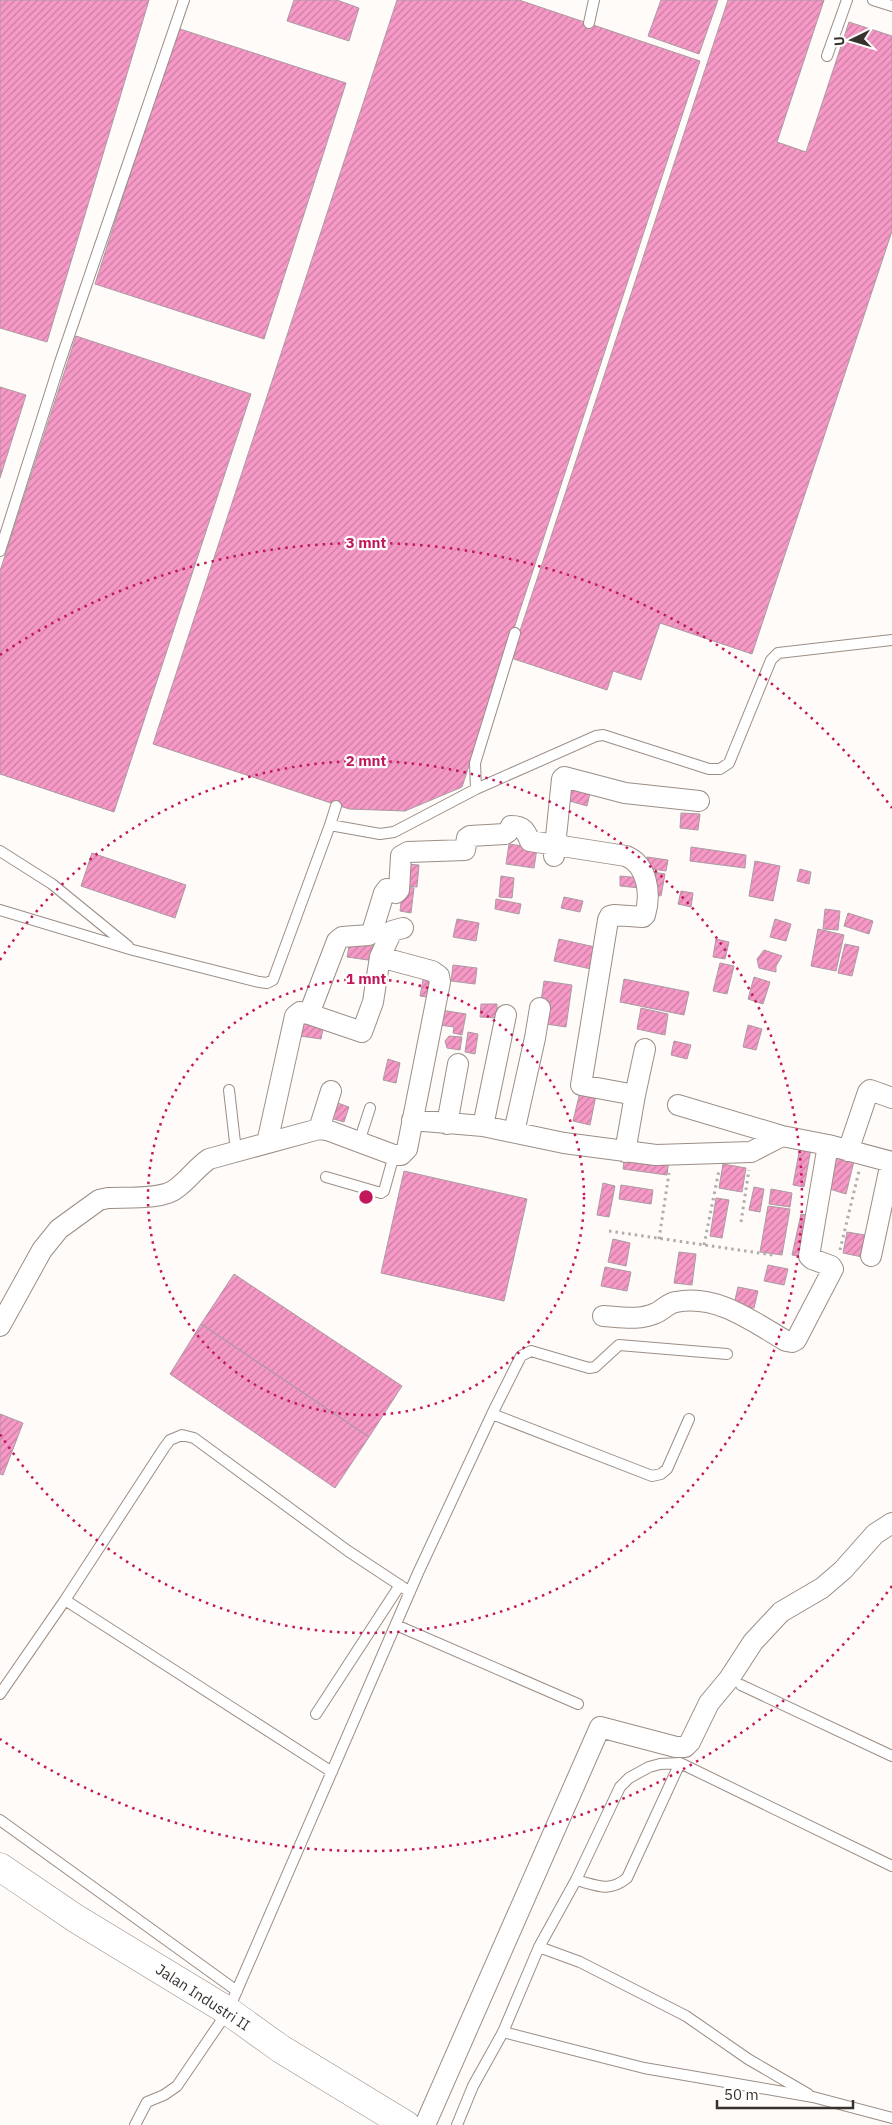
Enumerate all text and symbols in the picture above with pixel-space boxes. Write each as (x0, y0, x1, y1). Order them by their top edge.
north arrow (827, 15, 877, 65)
text: U (830, 36, 848, 47)
text: 3 mnt (346, 533, 387, 552)
text: 2 mnt (346, 751, 387, 770)
text: 1 mnt (346, 969, 387, 988)
centre of rings (357, 1188, 375, 1206)
street label: Jalan Industri II (152, 1959, 254, 2035)
scale bar (717, 2078, 853, 2110)
text: 50 m (724, 2085, 759, 2104)

